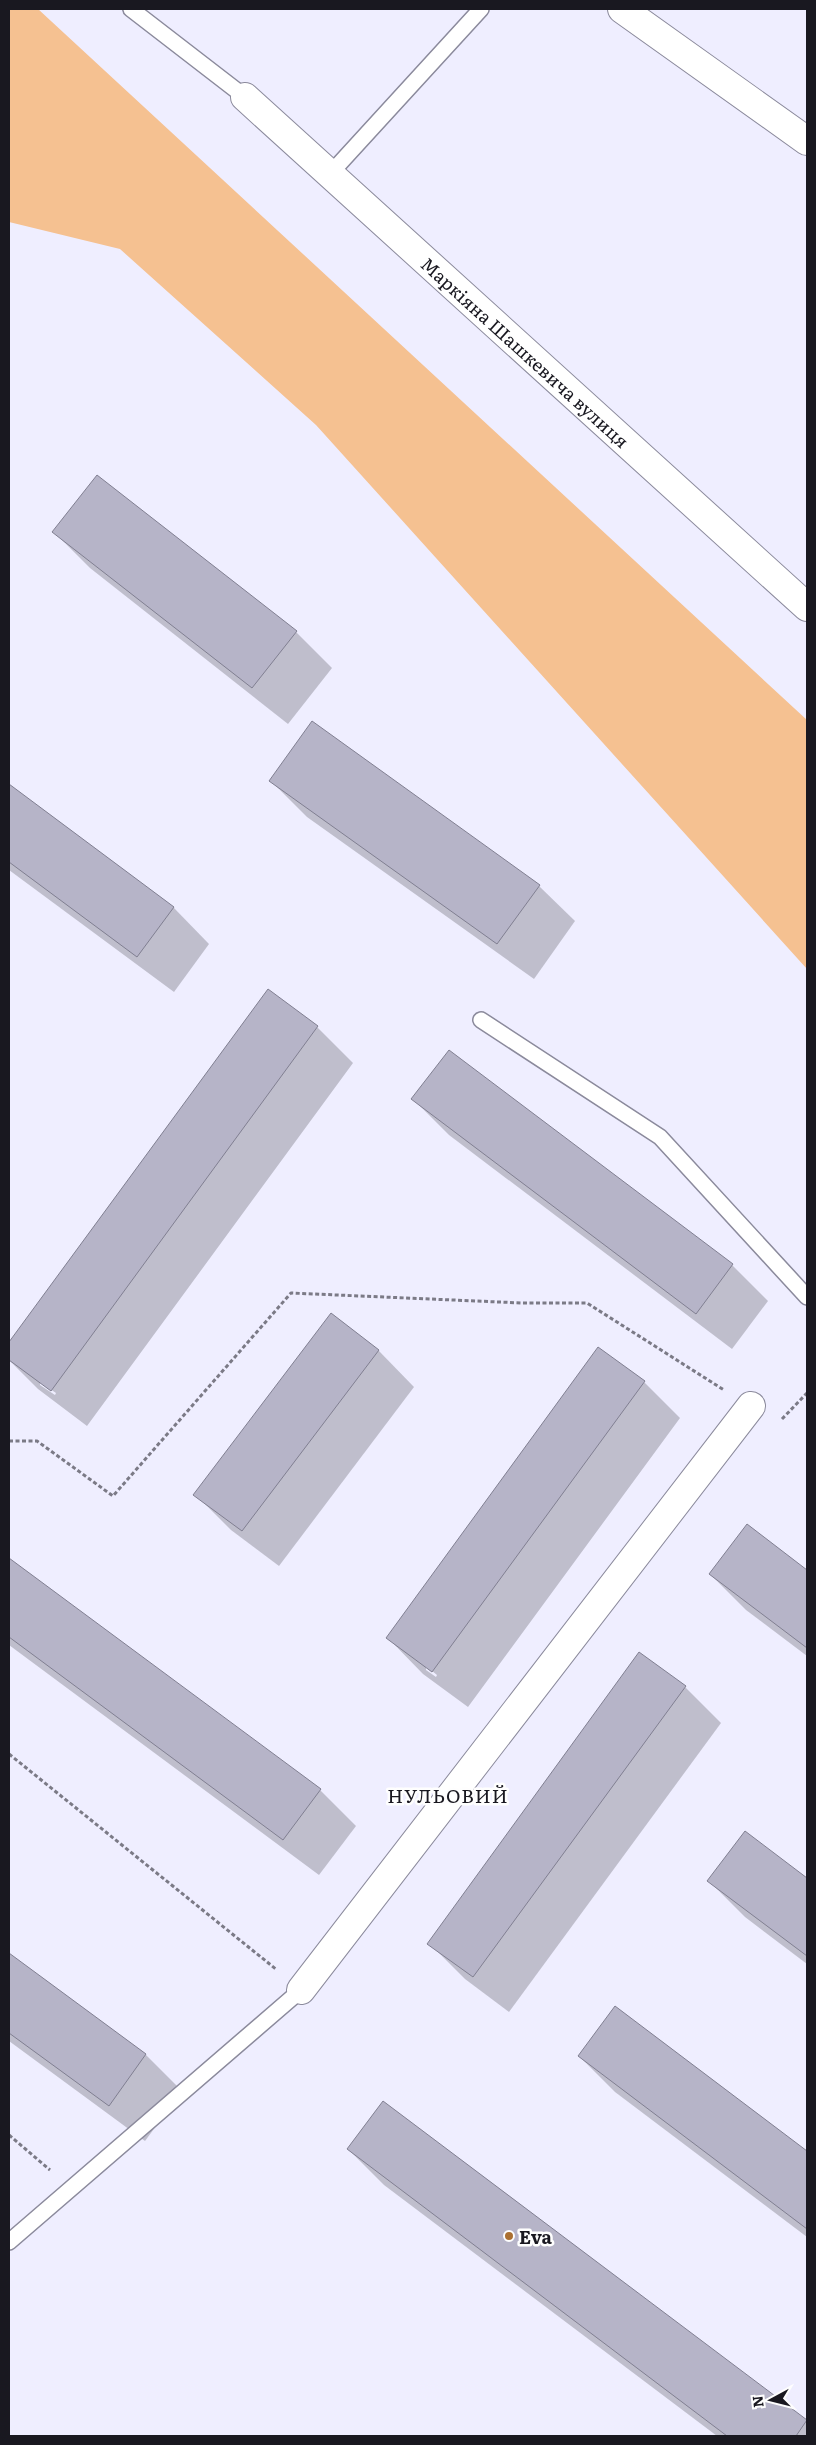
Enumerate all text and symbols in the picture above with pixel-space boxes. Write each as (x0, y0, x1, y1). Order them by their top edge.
street label: Маркіяна Шашкевича вулиця (416, 250, 636, 453)
district label: НУЛЬОВИЙ (387, 1781, 509, 1809)
place label: Eva (519, 2223, 553, 2250)
marker: Eva (503, 2230, 515, 2242)
north arrow (746, 2375, 796, 2425)
text: N (746, 2394, 768, 2409)

